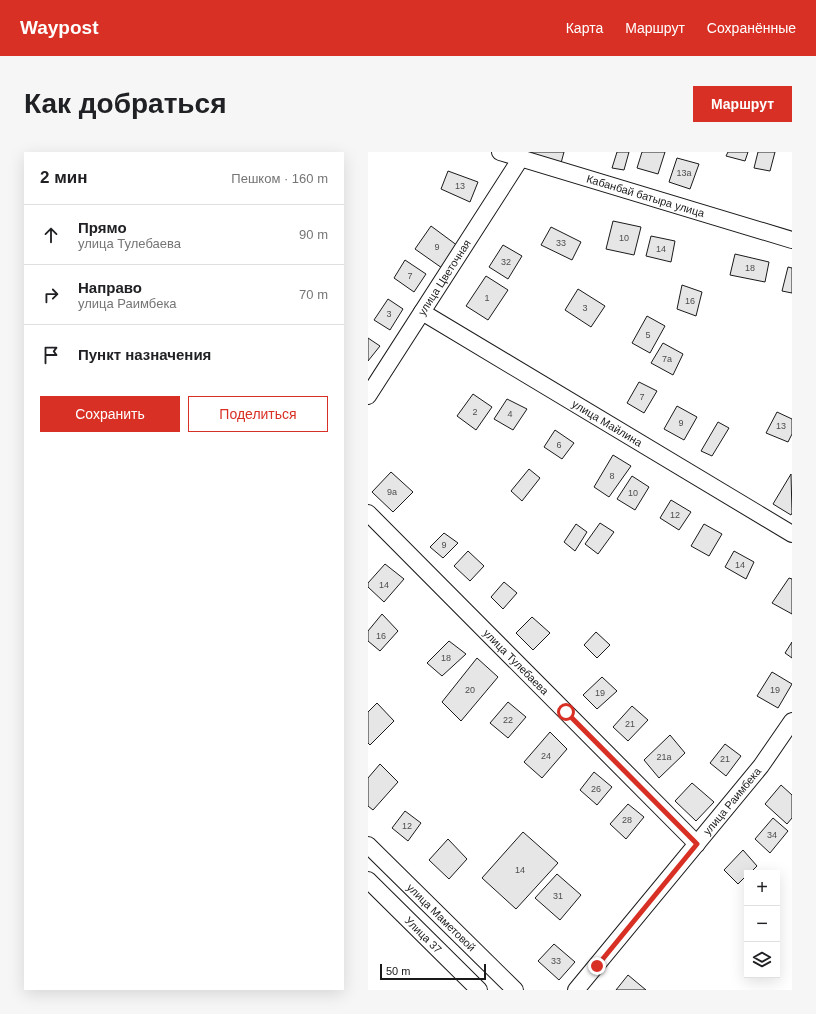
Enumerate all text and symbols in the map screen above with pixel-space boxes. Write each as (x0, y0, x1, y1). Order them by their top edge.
text: Waypost (20, 17, 98, 38)
text: Карта (566, 20, 603, 36)
text: Маршрут (625, 20, 685, 36)
text: Сохранённые (707, 20, 796, 36)
button: Маршрут (693, 86, 792, 122)
text: Как добраться (24, 88, 226, 119)
text: 2 мин (40, 168, 87, 187)
house number: 13а (676, 168, 692, 178)
text: Пешком · 160 m (231, 171, 328, 186)
street label: Кабанбай батыра улица (585, 172, 707, 220)
house number: 13 (455, 181, 465, 191)
text: Прямо (78, 219, 127, 236)
icon: ahead (40, 224, 62, 246)
text: 90 m (299, 227, 328, 242)
house number: 10 (619, 233, 629, 243)
text: улица Тулебаева (78, 236, 181, 251)
street label: улица Цветочная (415, 237, 473, 318)
house number: 33 (556, 238, 566, 248)
house number: 9 (434, 242, 440, 252)
house number: 14 (656, 244, 666, 254)
house number: 32 (501, 257, 511, 267)
house number: 18 (745, 263, 755, 273)
house number: 7 (407, 271, 413, 281)
text: Направо (78, 279, 142, 296)
icon: right (40, 284, 62, 306)
text: 70 m (299, 287, 328, 302)
house number: 1 (484, 293, 490, 303)
text: улица Раимбека (78, 296, 177, 311)
house number: 16 (685, 296, 695, 306)
house number: 3 (582, 303, 588, 313)
house number: 3 (386, 309, 392, 319)
house number: 5 (645, 330, 651, 340)
icon: arrive (40, 344, 62, 366)
text: Пункт назначения (78, 346, 211, 363)
house number: 7а (662, 354, 672, 364)
house number: 7 (639, 392, 645, 402)
button: Сохранить (40, 396, 180, 432)
button: Поделиться (188, 396, 328, 432)
street label: улица Майлина (570, 397, 645, 449)
house number: 2 (472, 407, 478, 417)
house number: 4 (507, 409, 513, 419)
house number: 9 (678, 418, 684, 428)
house number: 13 (776, 421, 786, 431)
house number: 6 (556, 440, 562, 450)
house number: 8 (609, 471, 615, 481)
house number: 9а (387, 487, 397, 497)
house number: 10 (628, 488, 638, 498)
house number: 12 (670, 510, 680, 520)
house number: 9 (441, 540, 447, 550)
house number: 14 (735, 560, 745, 570)
house number: 14 (379, 580, 389, 590)
street label: улица Тулебаева (481, 627, 552, 698)
house number: 16 (376, 631, 386, 641)
house number: 18 (441, 653, 451, 663)
house number: 20 (465, 685, 475, 695)
house number: 19 (770, 685, 780, 695)
house number: 19 (595, 688, 605, 698)
route start (557, 703, 575, 721)
house number: 22 (503, 715, 513, 725)
house number: 21 (625, 719, 635, 729)
house number: 24 (541, 751, 551, 761)
house number: 21а (656, 752, 672, 762)
house number: 21 (720, 754, 730, 764)
street label: улица Раимбека (701, 764, 764, 837)
house number: 26 (591, 784, 601, 794)
house number: 28 (622, 815, 632, 825)
house number: 12 (402, 821, 412, 831)
house number: 34 (767, 830, 777, 840)
house number: 14 (515, 865, 525, 875)
map controls (744, 870, 780, 978)
button: + (744, 870, 780, 906)
street label: улица Маметовой (405, 881, 478, 954)
house number: 31 (553, 891, 563, 901)
button: − (744, 906, 780, 942)
street label: Улица 37 (403, 914, 444, 956)
button: layers (744, 942, 780, 978)
house number: 33 (551, 956, 561, 966)
route end (588, 957, 606, 975)
scale bar (380, 962, 486, 981)
text: 50 m (386, 965, 410, 977)

